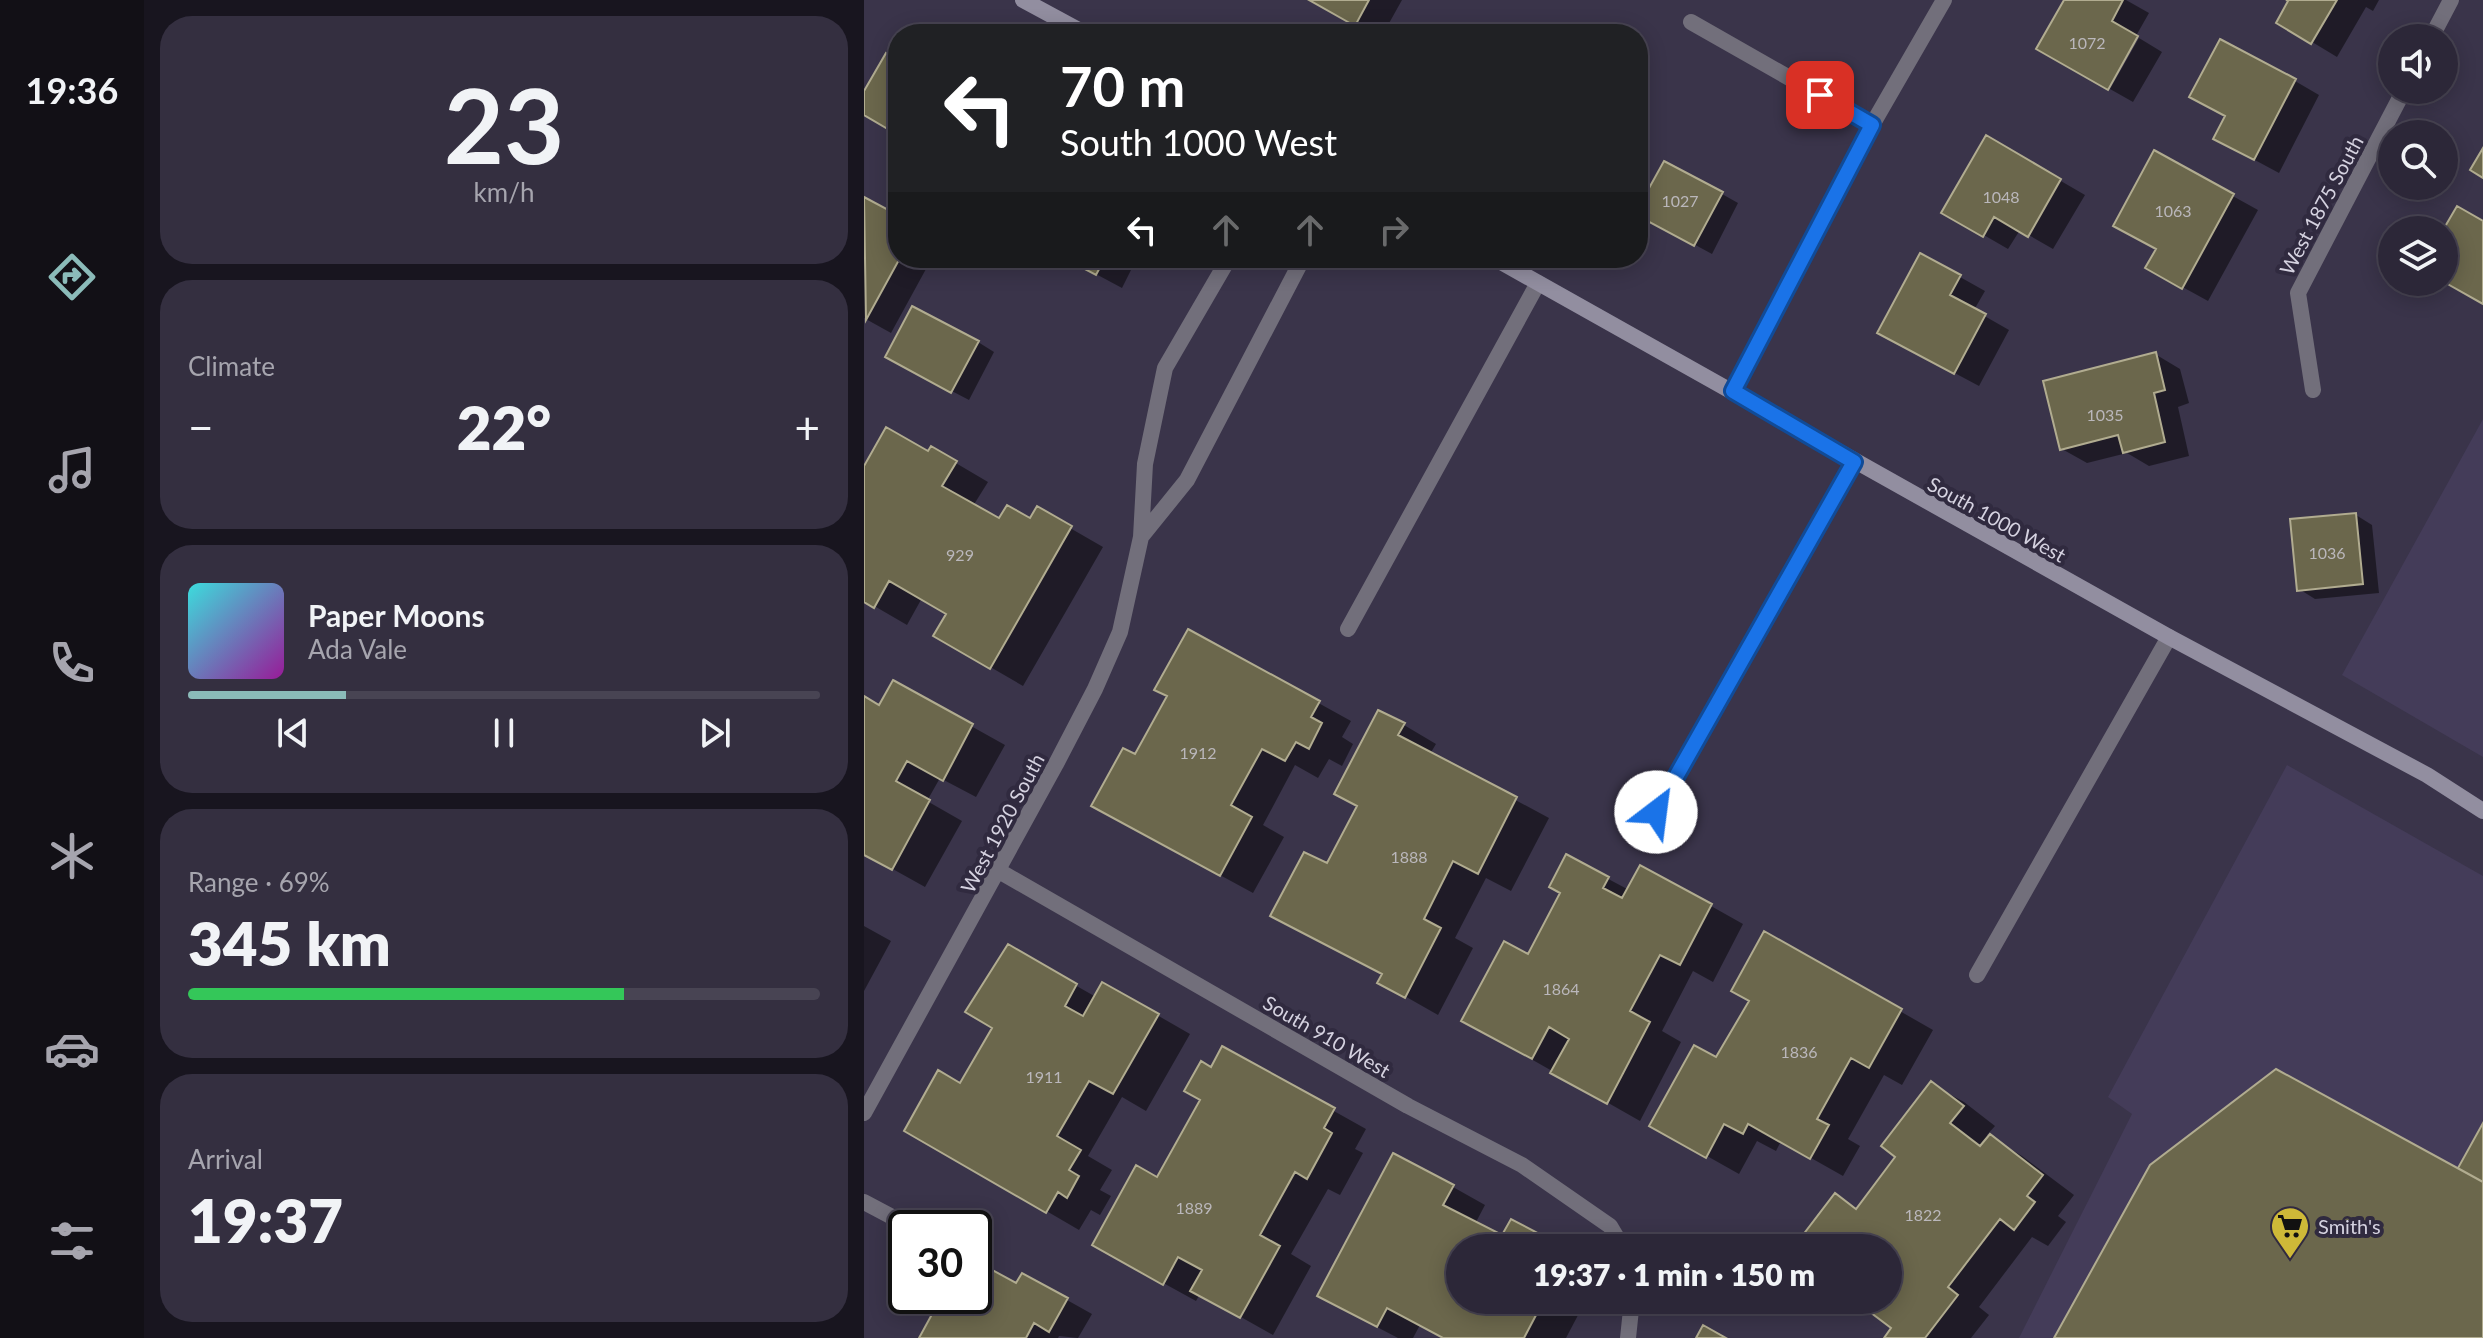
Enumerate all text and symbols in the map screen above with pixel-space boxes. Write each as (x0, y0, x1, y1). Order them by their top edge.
map controls (2378, 24, 2458, 296)
button: sound (2378, 24, 2458, 104)
house number: 1072 (2068, 33, 2106, 52)
text: 70 m (1060, 52, 1185, 119)
icon: left (928, 56, 1032, 160)
text: 23 (444, 61, 564, 186)
pin (1786, 61, 1854, 129)
text: 19:36 (26, 68, 118, 112)
icon: arrive (1798, 73, 1842, 117)
text: South 1000 West (1060, 120, 1337, 164)
button: search (2378, 120, 2458, 200)
street label: West 1875 South (2274, 131, 2368, 279)
text: km/h (474, 176, 534, 208)
house number: 1048 (1982, 187, 2020, 206)
house number: 1027 (1661, 191, 1699, 210)
house number: 1063 (2154, 201, 2192, 220)
icon: left (1120, 208, 1164, 252)
icon: ahead (1204, 208, 1248, 252)
icon: ahead (1288, 208, 1332, 252)
icon: right (1372, 208, 1416, 252)
button: layers (2378, 216, 2458, 296)
icon: directions (44, 249, 100, 305)
text: Climate (188, 350, 275, 382)
text: 22° (457, 391, 551, 463)
text: − (188, 401, 214, 453)
text: + (794, 401, 820, 453)
house number: 1035 (2086, 405, 2124, 424)
icon: music (44, 442, 100, 498)
street label: South 1000 West (1924, 471, 2070, 567)
house number: 1036 (2308, 543, 2346, 562)
house number: 929 (946, 545, 974, 564)
text: Paper Moons (308, 597, 485, 633)
text: Ada Vale (308, 633, 407, 665)
icon: phone (44, 635, 100, 691)
icon: previous (271, 711, 315, 755)
icon: pause (482, 711, 526, 755)
icon: next (693, 711, 737, 755)
house number: 1912 (1179, 743, 1217, 762)
street label: West 1920 South (955, 749, 1049, 897)
position arrow (1614, 770, 1698, 854)
icon: climate (44, 828, 100, 884)
house number: 1888 (1390, 847, 1428, 866)
text: Range · 69% (188, 866, 330, 898)
text: 345 km (188, 907, 391, 979)
house number: 1864 (1542, 979, 1580, 998)
street label: South 910 West (1259, 990, 1395, 1082)
icon: car (44, 1021, 100, 1077)
house number: 1836 (1780, 1042, 1818, 1061)
house number: 1911 (1025, 1067, 1063, 1086)
text: Arrival (188, 1143, 263, 1175)
text: 19:37 (188, 1184, 343, 1256)
house number: 1889 (1175, 1198, 1213, 1217)
house number: 1822 (1904, 1205, 1942, 1224)
supermarket icon: Smith's (2269, 1205, 2311, 1260)
speed limit sign: 30 (888, 1210, 992, 1314)
icon: filters (44, 1213, 100, 1269)
place label: Smith's (2318, 1214, 2381, 1238)
text: 19:37 · 1 min · 150 m (1533, 1256, 1815, 1292)

